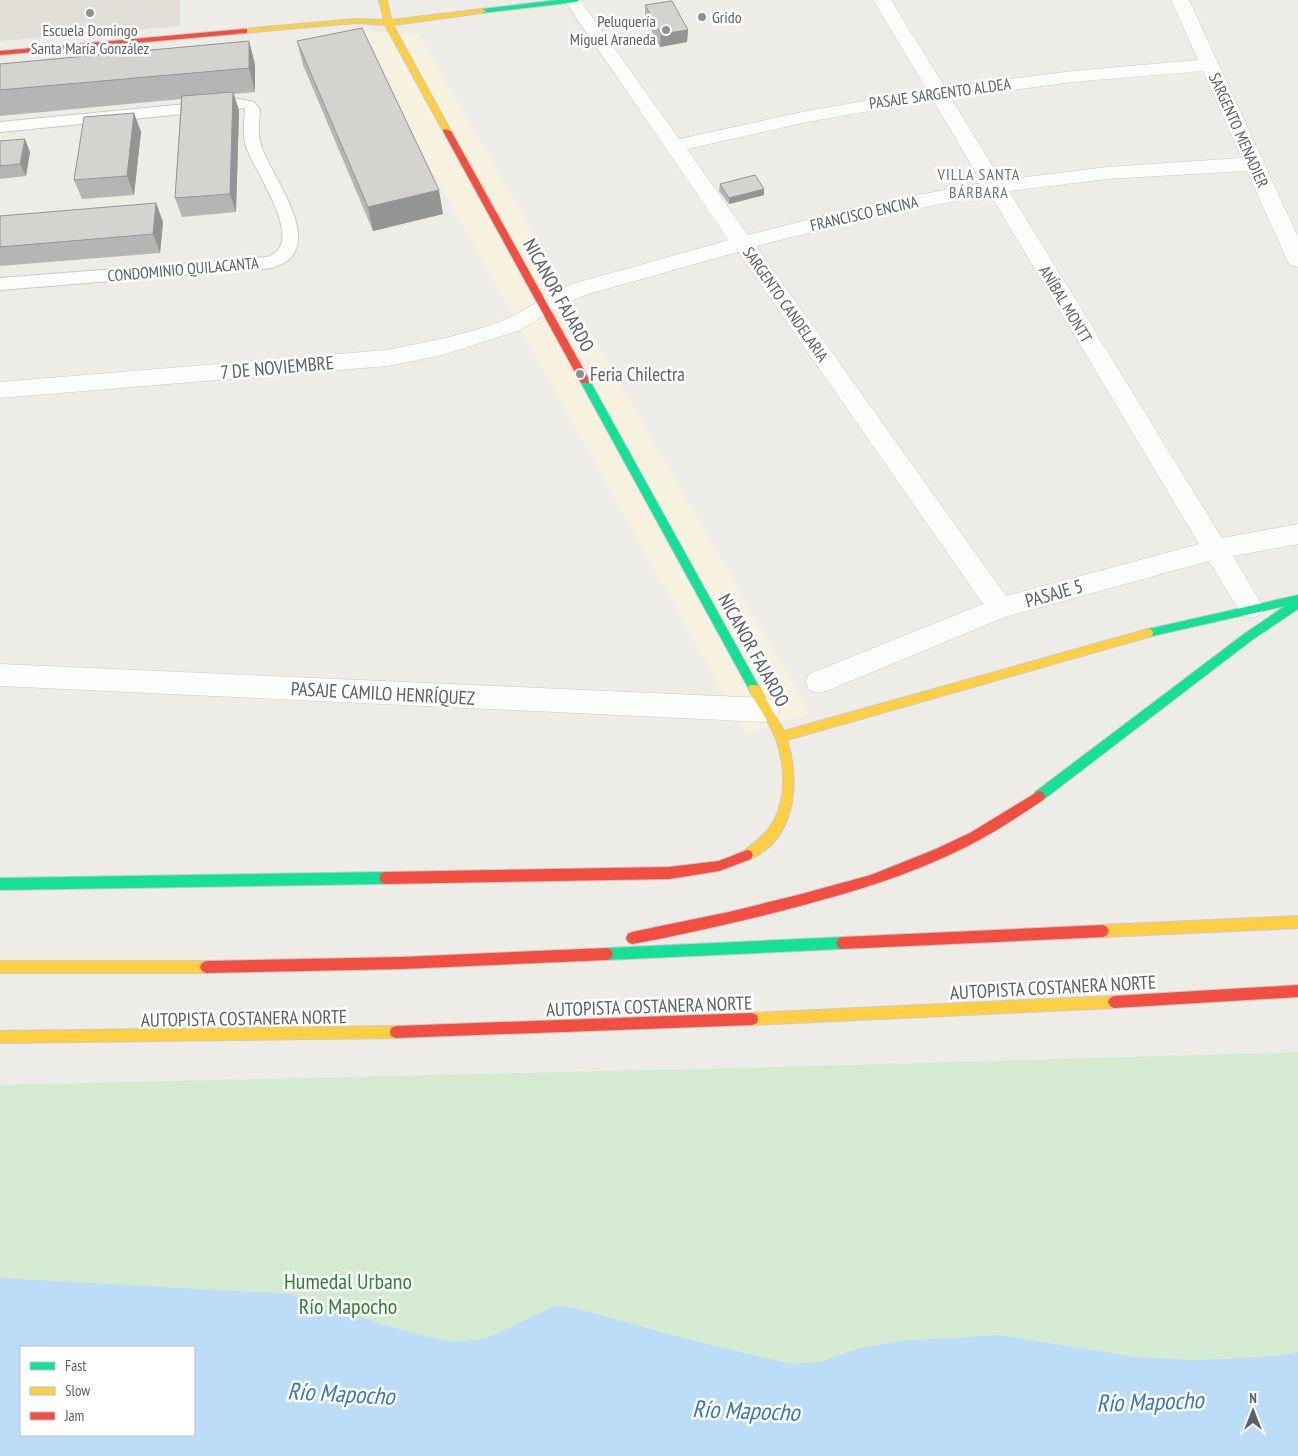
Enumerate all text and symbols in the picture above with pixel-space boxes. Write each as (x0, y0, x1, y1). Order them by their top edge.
marker: Escuela Domingo Santa María González (84, 7, 96, 19)
place label: Grido (712, 7, 742, 27)
place label: Peluquería Miguel Araneda (570, 11, 656, 49)
marker: Grido (696, 11, 708, 23)
place label: Escuela Domingo Santa María González (31, 20, 150, 58)
marker: Peluquería Miguel Araneda (660, 24, 672, 36)
street label: SARGENTO MENADIER (1205, 69, 1273, 191)
street label: PASAJE SARGENTO ALDEA (868, 73, 1013, 113)
district label: VILLA SANTA BÁRBARA (937, 164, 1020, 202)
street label: FRANCISCO ENCINA (808, 191, 920, 235)
street label: NICANOR FAJARDO (518, 234, 600, 356)
street label: SARGENTO CANDELARIA (739, 243, 833, 366)
street label: CONDOMINIO QUILACANTA (107, 252, 260, 286)
street label: ANÍBAL MONTT (1035, 262, 1097, 346)
street label: 7 DE NOVIEMBRE (219, 350, 335, 384)
place label: Feria Chilectra (590, 362, 685, 386)
marker: Feria Chilectra (574, 368, 586, 380)
street label: PASAJE 5 (1022, 573, 1086, 613)
street label: NICANOR FAJARDO (713, 589, 795, 711)
street label: PASAJE CAMILO HENRÍQUEZ (290, 676, 476, 710)
street label: AUTOPISTA COSTANERA NORTE (949, 970, 1157, 1004)
street label: AUTOPISTA COSTANERA NORTE (545, 990, 753, 1022)
street label: AUTOPISTA COSTANERA NORTE (141, 1004, 347, 1032)
park label: Humedal Urbano Río Mapocho (284, 1267, 412, 1320)
legend (20, 1346, 195, 1436)
text: Fast (65, 1356, 86, 1375)
water label: Río Mapocho (287, 1375, 397, 1412)
text: Slow (65, 1381, 90, 1400)
water label: Río Mapocho (1096, 1384, 1206, 1419)
north arrow (1228, 1386, 1278, 1436)
text: N (1249, 1389, 1257, 1407)
water label: Río Mapocho (692, 1393, 802, 1428)
text: Jam (64, 1406, 84, 1425)

